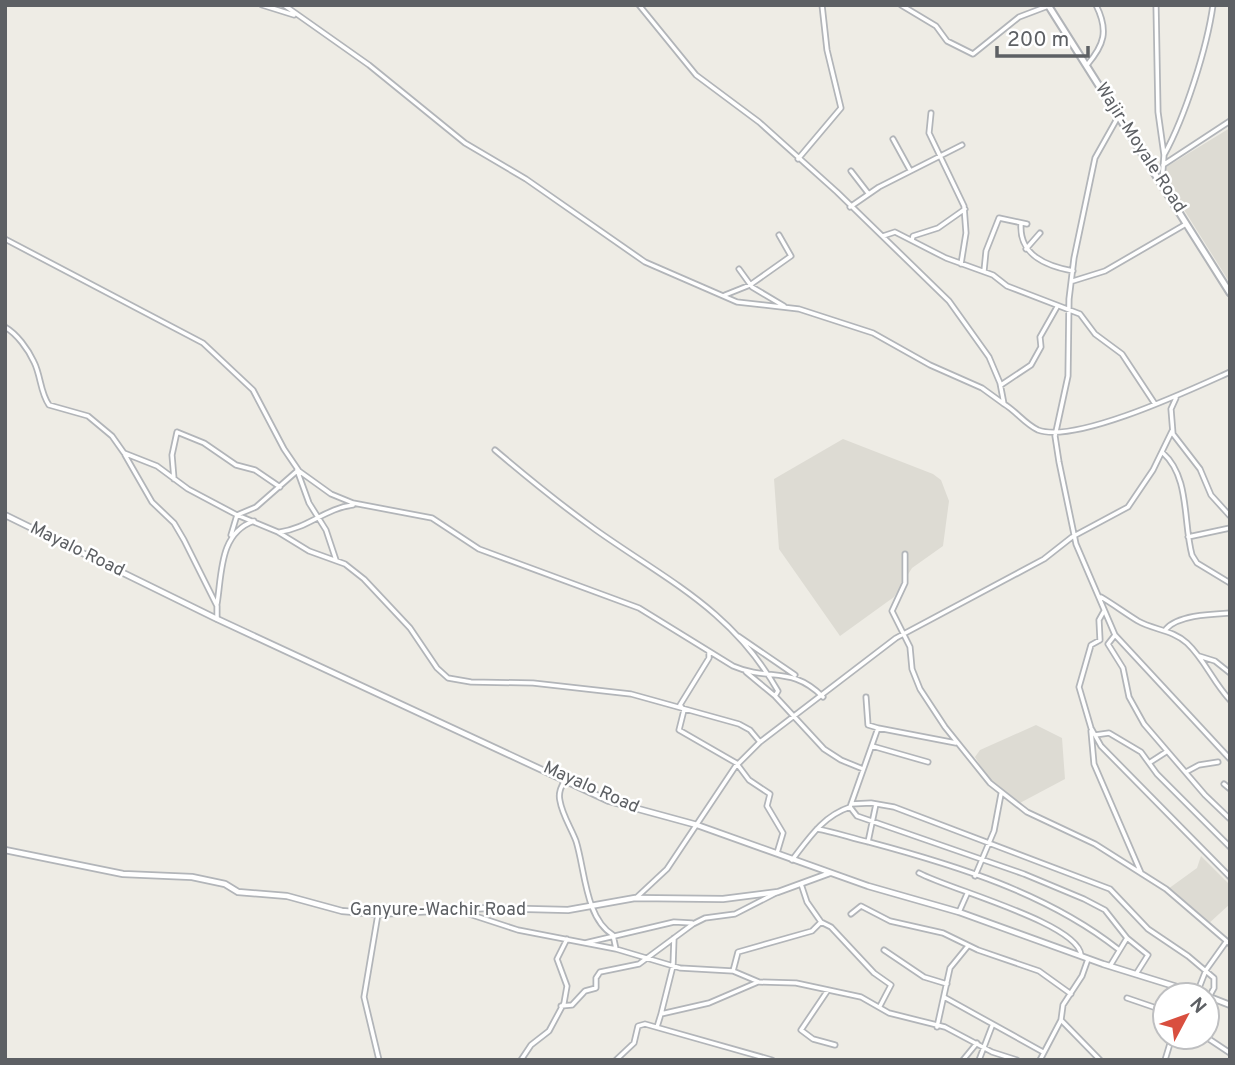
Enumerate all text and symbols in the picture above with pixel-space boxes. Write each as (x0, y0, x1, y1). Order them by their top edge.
scale bar (997, 14, 1088, 58)
text: 200 m (1007, 27, 1069, 54)
street label: Wajir-Moyale Road (1089, 78, 1191, 218)
street label: Mayalo Road (26, 517, 128, 583)
street label: Mayalo Road (539, 757, 643, 819)
street label: Ganyure-Wachir Road (350, 899, 526, 922)
north arrow (1151, 981, 1221, 1051)
text: N (1184, 993, 1211, 1019)

